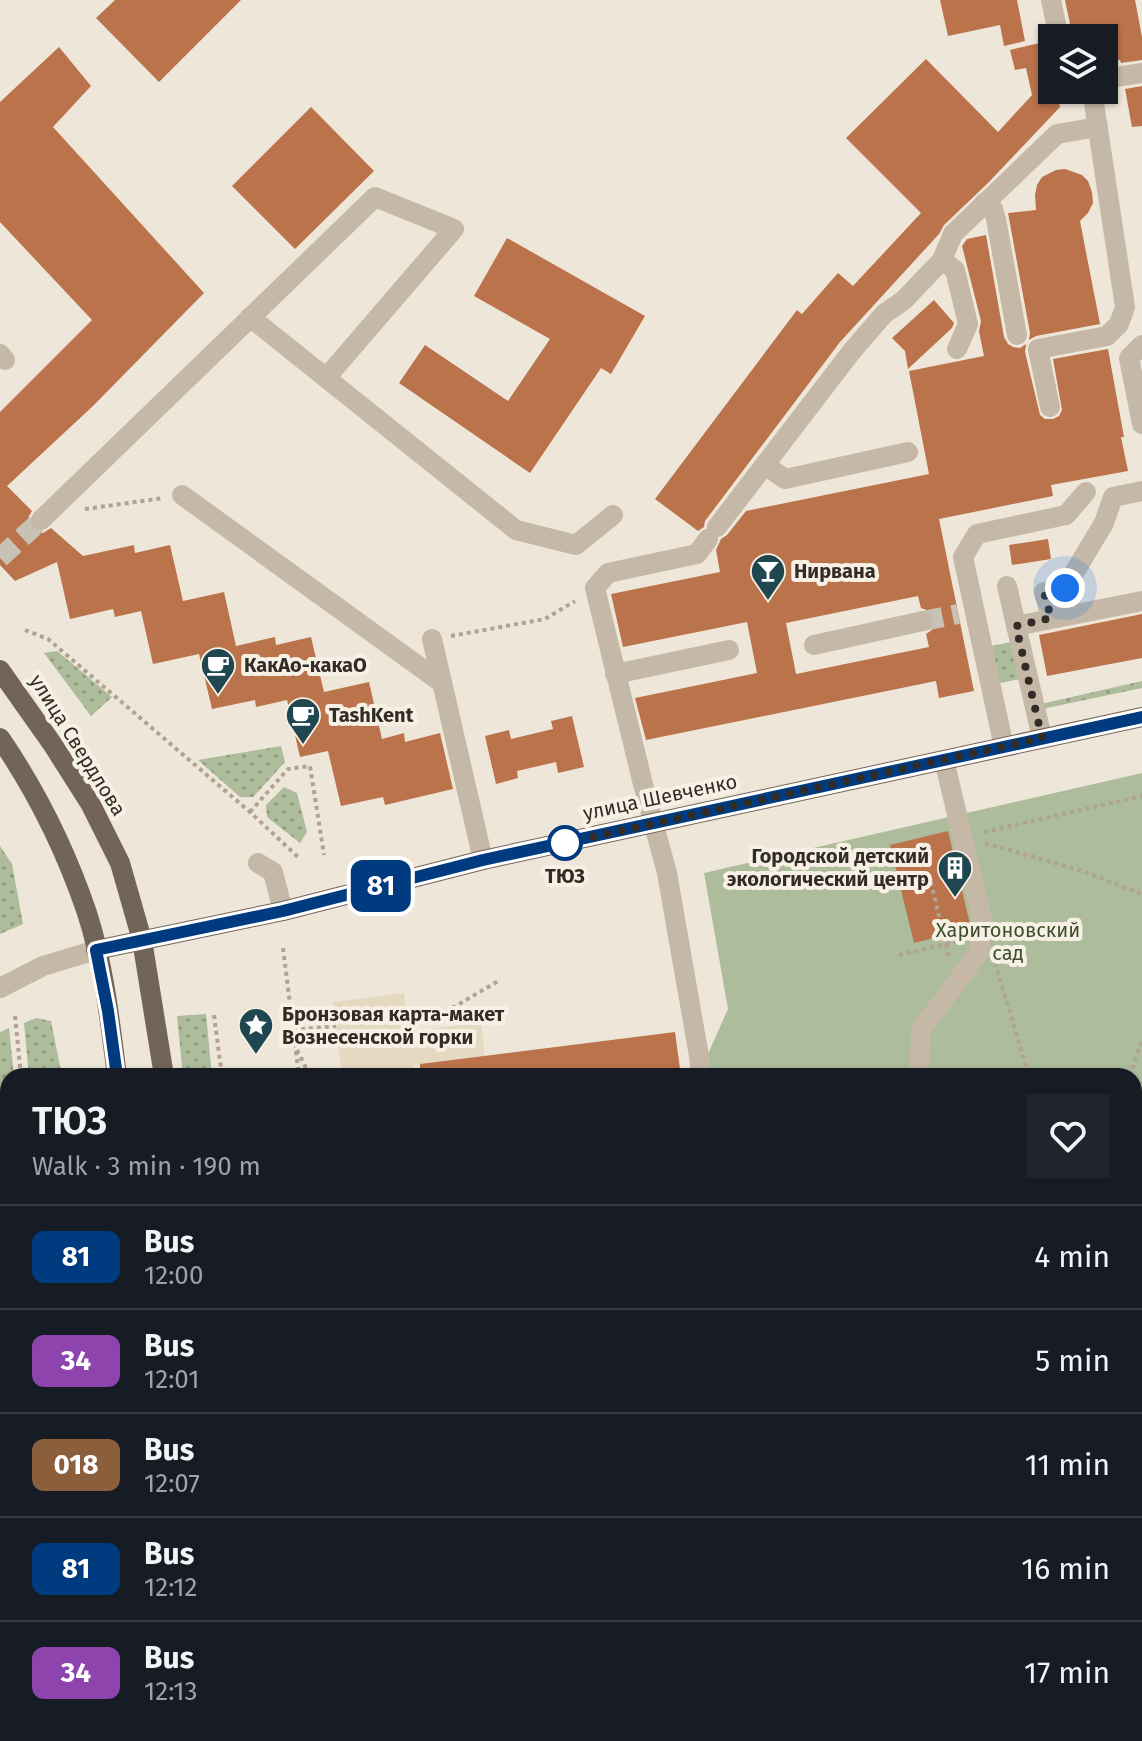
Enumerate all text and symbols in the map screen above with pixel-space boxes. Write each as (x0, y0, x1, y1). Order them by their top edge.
map controls (1038, 24, 1118, 104)
button: layers (1038, 24, 1118, 104)
bar icon: Нирвана (749, 552, 787, 602)
place label: Нирвана (794, 559, 876, 583)
your location (1045, 568, 1085, 608)
cafe icon: КакАо-какаО (199, 646, 237, 696)
place label: КакАо-какаО (244, 653, 367, 677)
street label: улица Свердлова (25, 670, 131, 820)
cafe icon: TashKent (284, 696, 322, 746)
place label: TashKent (329, 703, 414, 727)
street label: улица Шевченко (581, 769, 739, 825)
marker: ТЮЗ (548, 826, 582, 860)
place label: Городской детский экологический центр (727, 844, 929, 891)
building icon: Городской детский экологический центр (936, 849, 974, 899)
line badge: 81 (345, 860, 417, 912)
place label: ТЮЗ (545, 864, 585, 888)
text: 81 (367, 869, 395, 902)
park label: Харитоновский сад (936, 918, 1080, 965)
place label: Бронзовая карта-макет Вознесенской горки (282, 1002, 505, 1049)
place icon: Бронзовая карта-макет Вознесенской горки (237, 1006, 275, 1056)
button: heart (1026, 1094, 1110, 1178)
text: ТЮЗ (32, 1098, 107, 1144)
text: Walk · 3 min · 190 m (32, 1151, 261, 1182)
text: Bus (144, 1224, 194, 1260)
text: 4 min (1034, 1239, 1110, 1275)
text: 81 (62, 1240, 90, 1273)
text: 12:00 (144, 1260, 203, 1291)
text: Bus (144, 1328, 194, 1364)
text: 5 min (1035, 1343, 1110, 1379)
text: 34 (61, 1344, 91, 1377)
text: 12:01 (144, 1364, 199, 1395)
text: Bus (144, 1432, 194, 1468)
text: 11 min (1025, 1447, 1110, 1483)
text: 018 (53, 1448, 99, 1481)
text: 12:07 (144, 1468, 200, 1499)
text: Bus (144, 1536, 194, 1572)
text: 16 min (1021, 1551, 1110, 1587)
text: 81 (62, 1552, 90, 1585)
text: 12:12 (144, 1572, 197, 1603)
text: Bus (144, 1640, 194, 1676)
text: 17 min (1024, 1655, 1110, 1691)
text: 34 (61, 1656, 91, 1689)
text: 12:13 (144, 1676, 198, 1707)

